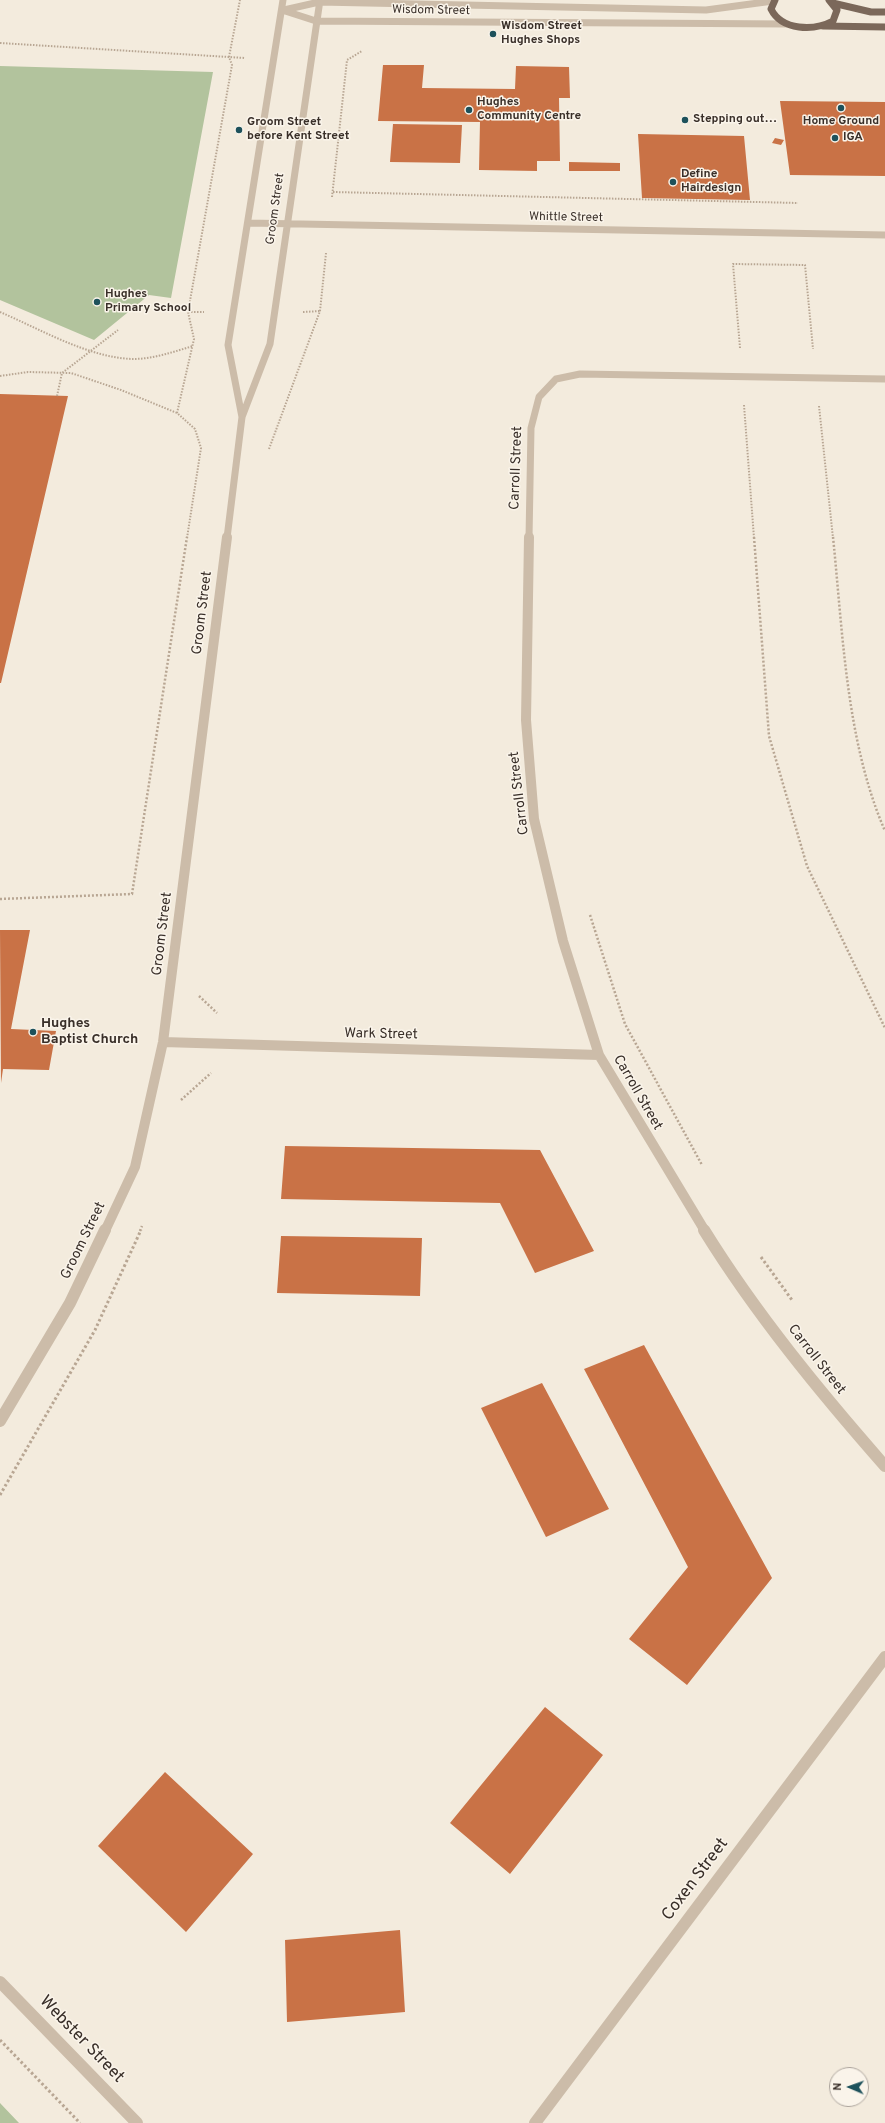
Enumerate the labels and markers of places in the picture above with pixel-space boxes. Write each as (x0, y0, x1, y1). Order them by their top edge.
place label: Wisdom Street Hughes Shops (501, 20, 582, 48)
marker: Wisdom Street Hughes Shops (488, 29, 498, 39)
place label: Hughes Community Centre (477, 96, 581, 124)
marker: Home Ground (836, 103, 846, 113)
marker: Hughes Community Centre (464, 105, 474, 115)
place label: Stepping out… (693, 113, 777, 127)
marker: Stepping out… (680, 115, 690, 125)
place label: Home Ground (803, 115, 879, 129)
place label: Groom Street before Kent Street (247, 116, 349, 144)
marker: Groom Street before Kent Street (234, 125, 244, 135)
place label: IGA (843, 131, 863, 145)
marker: IGA (830, 133, 840, 143)
place label: Define Hairdesign (681, 168, 741, 196)
marker: Define Hairdesign (668, 177, 678, 187)
place label: Hughes Primary School (105, 288, 191, 316)
marker: Hughes Primary School (92, 297, 102, 307)
place label: Hughes Baptist Church (41, 1016, 138, 1048)
marker: Hughes Baptist Church (28, 1027, 38, 1037)

